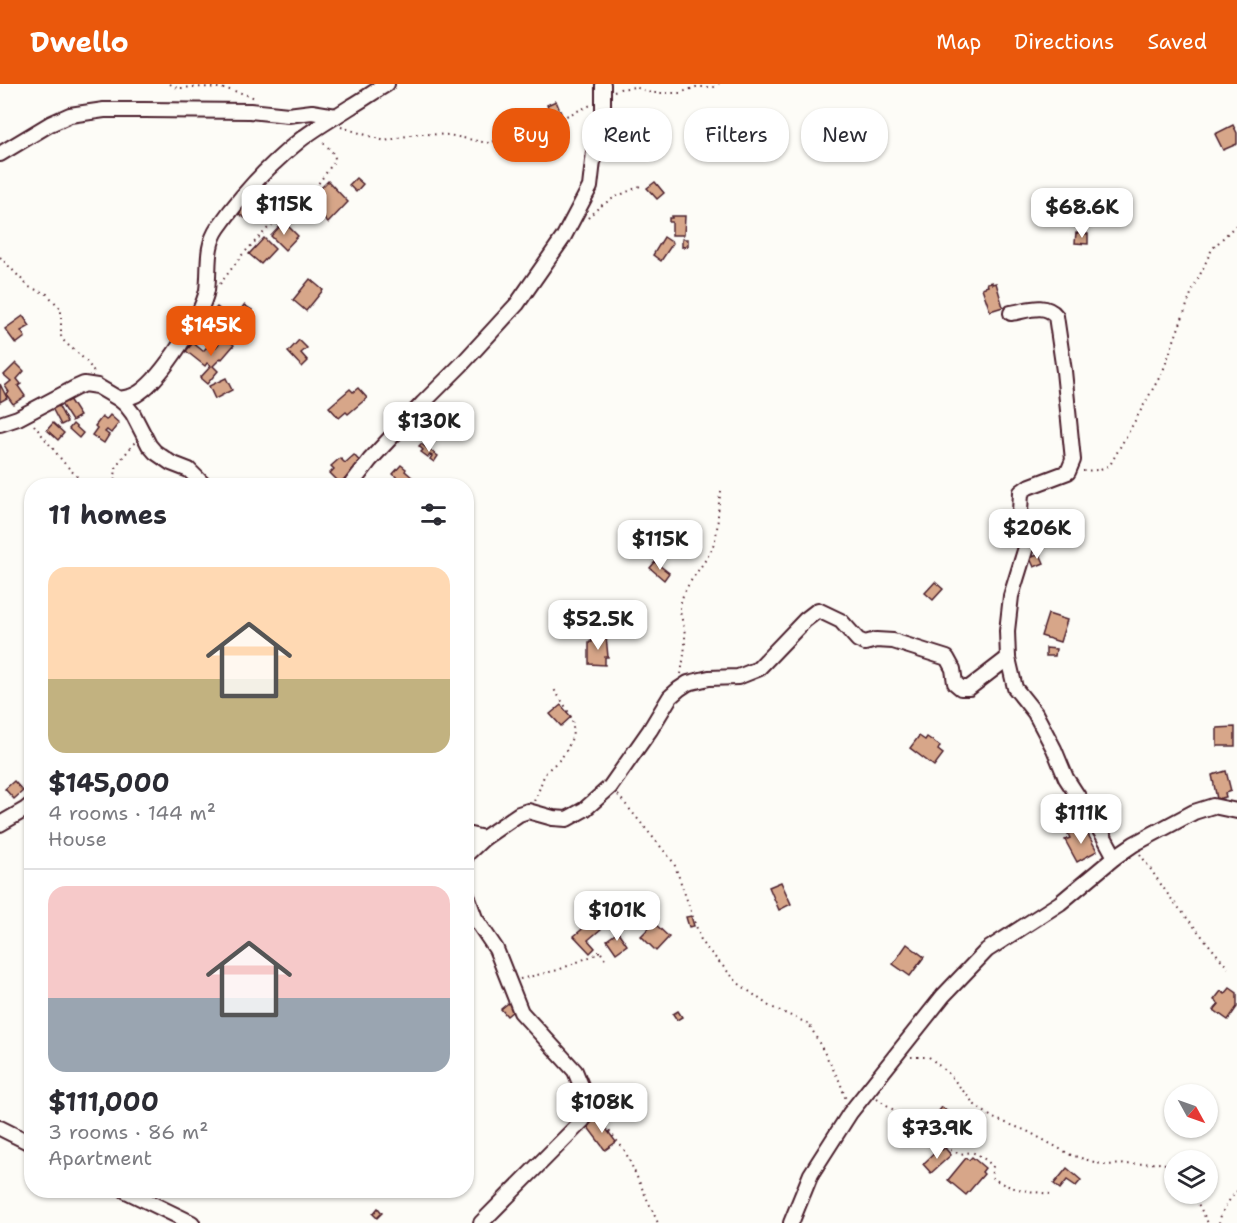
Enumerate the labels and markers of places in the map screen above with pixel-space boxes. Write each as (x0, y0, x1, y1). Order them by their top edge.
pin: $115K (242, 185, 326, 236)
pin: $68.6K (1033, 188, 1131, 239)
pin: $145K (169, 306, 253, 357)
pin: $130K (387, 402, 471, 453)
pin: $206K (995, 509, 1079, 560)
pin: $115K (618, 520, 702, 571)
pin: $52.5K (549, 600, 647, 651)
pin: $111K (1039, 794, 1123, 845)
pin: $101K (575, 891, 659, 942)
pin: $108K (560, 1083, 644, 1134)
pin: $73.9K (888, 1109, 986, 1160)

